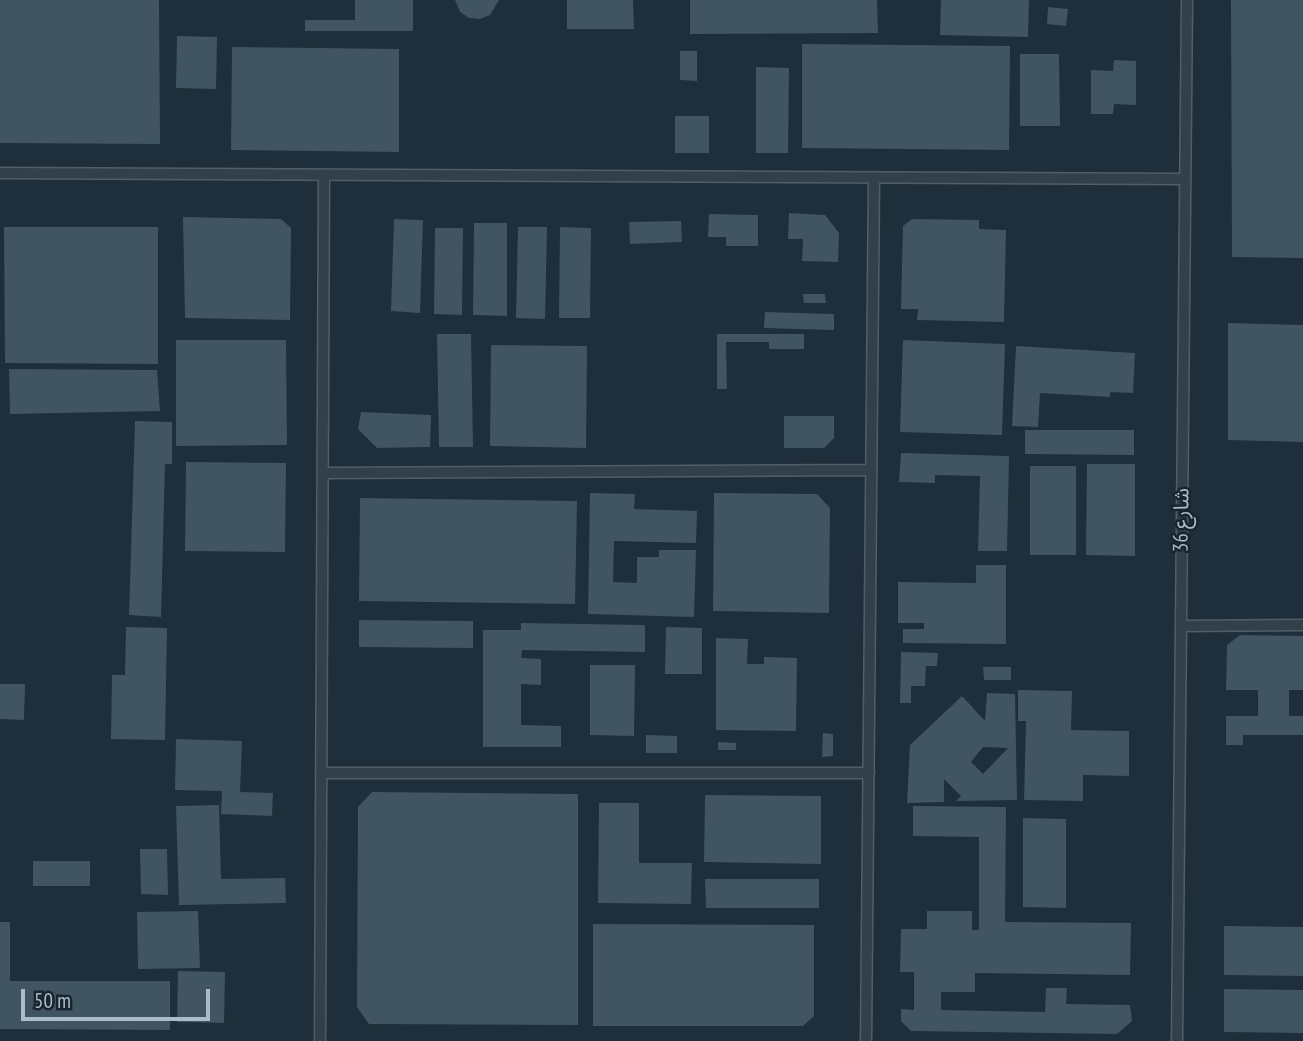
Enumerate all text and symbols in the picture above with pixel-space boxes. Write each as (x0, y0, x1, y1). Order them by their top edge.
street label: شارع 36 (1169, 488, 1195, 552)
scale bar (24, 974, 214, 1018)
text: 50 m (34, 987, 71, 1014)

